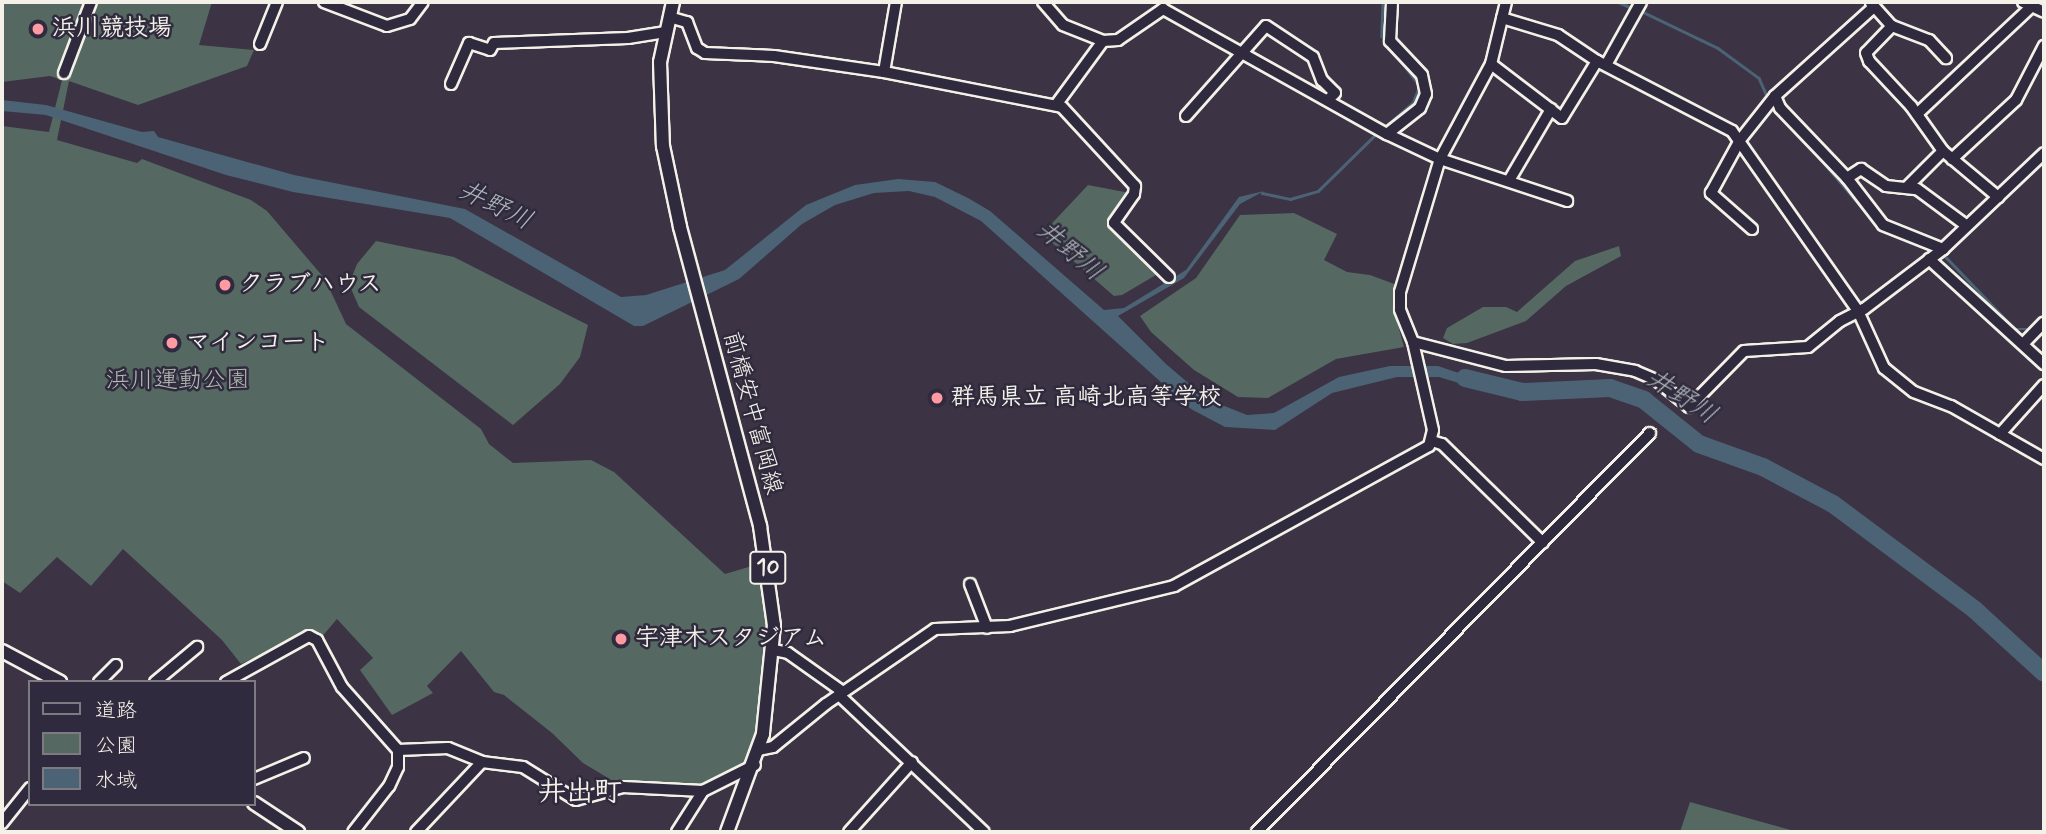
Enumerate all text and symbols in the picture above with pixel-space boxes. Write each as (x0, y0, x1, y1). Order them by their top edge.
place label: 浜川競技場 (52, 15, 172, 43)
marker: 浜川競技場 (30, 21, 46, 37)
water label: 井野川 (453, 176, 537, 238)
water label: 井野川 (1029, 215, 1109, 289)
place label: クラブハウス (239, 271, 383, 299)
marker: クラブハウス (217, 277, 233, 293)
street label: 前橋安中富岡線 (716, 328, 788, 498)
place label: マインコート (186, 329, 330, 357)
marker: マインコート (164, 335, 180, 351)
water label: 井野川 (1640, 364, 1722, 432)
park label: 浜川運動公園 (106, 367, 250, 395)
place label: 群馬県立 高崎北高等学校 (951, 384, 1221, 412)
marker: 群馬県立 高崎北高等学校 (929, 390, 945, 406)
road number: 10 (749, 548, 787, 588)
place label: 宇津木スタジアム (635, 625, 827, 653)
marker: 宇津木スタジアム (613, 631, 629, 647)
legend (28, 680, 256, 806)
text: 道路 (95, 697, 137, 725)
text: 公園 (95, 732, 137, 760)
text: 水域 (95, 767, 137, 795)
district label: 井出町 (538, 776, 622, 810)

